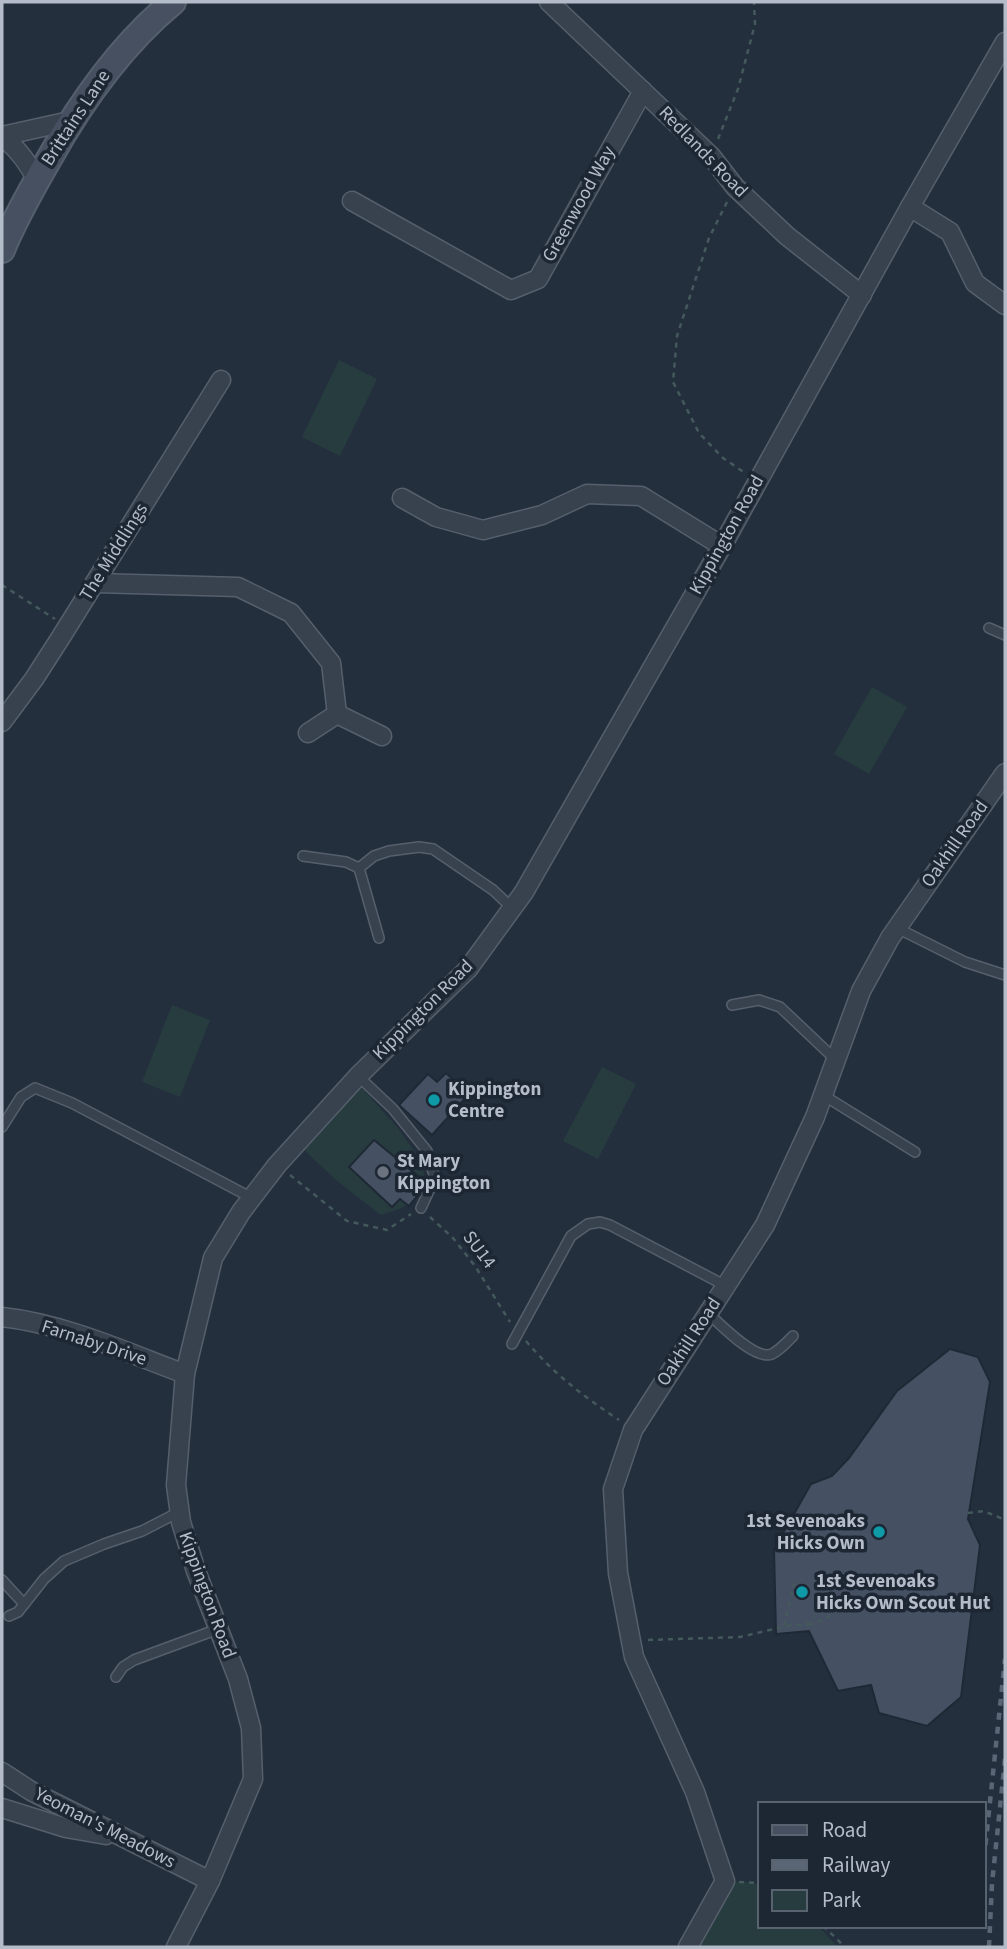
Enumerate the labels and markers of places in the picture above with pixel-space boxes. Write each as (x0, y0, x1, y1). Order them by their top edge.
place label: Kippington Centre (448, 1076, 541, 1125)
marker: Kippington Centre (426, 1092, 442, 1108)
place label: St Mary Kippington (397, 1148, 490, 1197)
marker: St Mary Kippington (375, 1164, 391, 1180)
place label: 1st Sevenoaks Hicks Own (746, 1508, 865, 1557)
marker: 1st Sevenoaks Hicks Own (871, 1524, 887, 1540)
place label: 1st Sevenoaks Hicks Own Scout Hut (816, 1568, 990, 1617)
marker: 1st Sevenoaks Hicks Own Scout Hut (794, 1584, 810, 1600)

